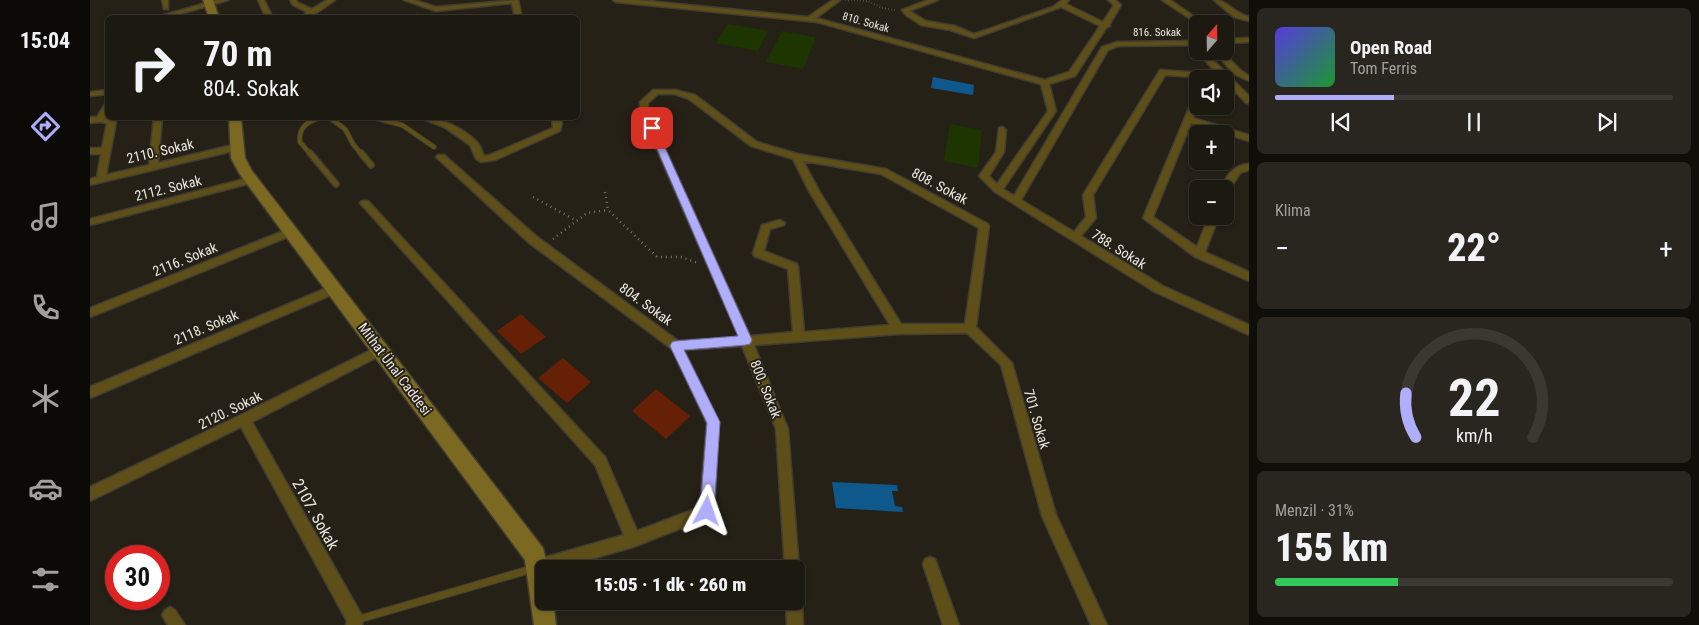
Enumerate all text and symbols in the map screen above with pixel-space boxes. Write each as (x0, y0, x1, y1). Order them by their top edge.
street label: 810. Sokak (841, 10, 891, 35)
north arrow (1189, 15, 1234, 60)
map controls (1189, 15, 1234, 225)
street label: 816. Sokak (1133, 26, 1181, 39)
text: 15:04 (20, 28, 70, 53)
text: 70 m (203, 34, 272, 75)
icon: right (120, 35, 185, 100)
text: Open Road (1350, 36, 1432, 59)
text: Tom Ferris (1350, 59, 1417, 78)
button: sound (1189, 70, 1234, 115)
text: 804. Sokak (203, 76, 299, 101)
pin (631, 107, 673, 149)
icon: previous (1327, 108, 1355, 136)
icon: pause (1460, 108, 1488, 136)
icon: next (1593, 108, 1621, 136)
icon: directions (28, 109, 63, 144)
icon: arrive (638, 114, 666, 142)
button: + (1189, 125, 1234, 170)
street label: 2110. Sokak (125, 135, 196, 166)
street label: 808. Sokak (909, 165, 971, 208)
street label: 2112. Sokak (133, 172, 204, 204)
button: − (1189, 180, 1234, 225)
icon: music (28, 199, 63, 234)
text: Klima (1275, 201, 1311, 220)
street label: 788. Sokak (1089, 226, 1150, 272)
text: 22° (1447, 226, 1501, 270)
text: − (1275, 232, 1289, 265)
text: + (1659, 232, 1673, 265)
street label: 2116. Sokak (150, 239, 220, 279)
street label: 804. Sokak (617, 280, 676, 329)
icon: phone (28, 290, 63, 325)
street label: 2118. Sokak (171, 306, 241, 348)
street label: Mithat Ünal Caddesi (355, 320, 435, 418)
street label: 800. Sokak (747, 358, 785, 421)
text: 22 (1448, 368, 1500, 429)
icon: climate (28, 381, 63, 416)
street label: 701. Sokak (1021, 387, 1053, 451)
street label: 2120. Sokak (196, 388, 265, 432)
text: km/h (1456, 425, 1492, 446)
icon: car (28, 471, 63, 506)
street label: 2107. Sokak (288, 476, 343, 554)
position arrow (680, 484, 732, 536)
text: Menzil · 31% (1275, 501, 1354, 520)
text: 155 km (1275, 526, 1388, 570)
speed limit sign: 30 (105, 545, 170, 610)
icon: filters (28, 562, 63, 597)
text: 15:05 · 1 dk · 260 m (594, 573, 746, 596)

